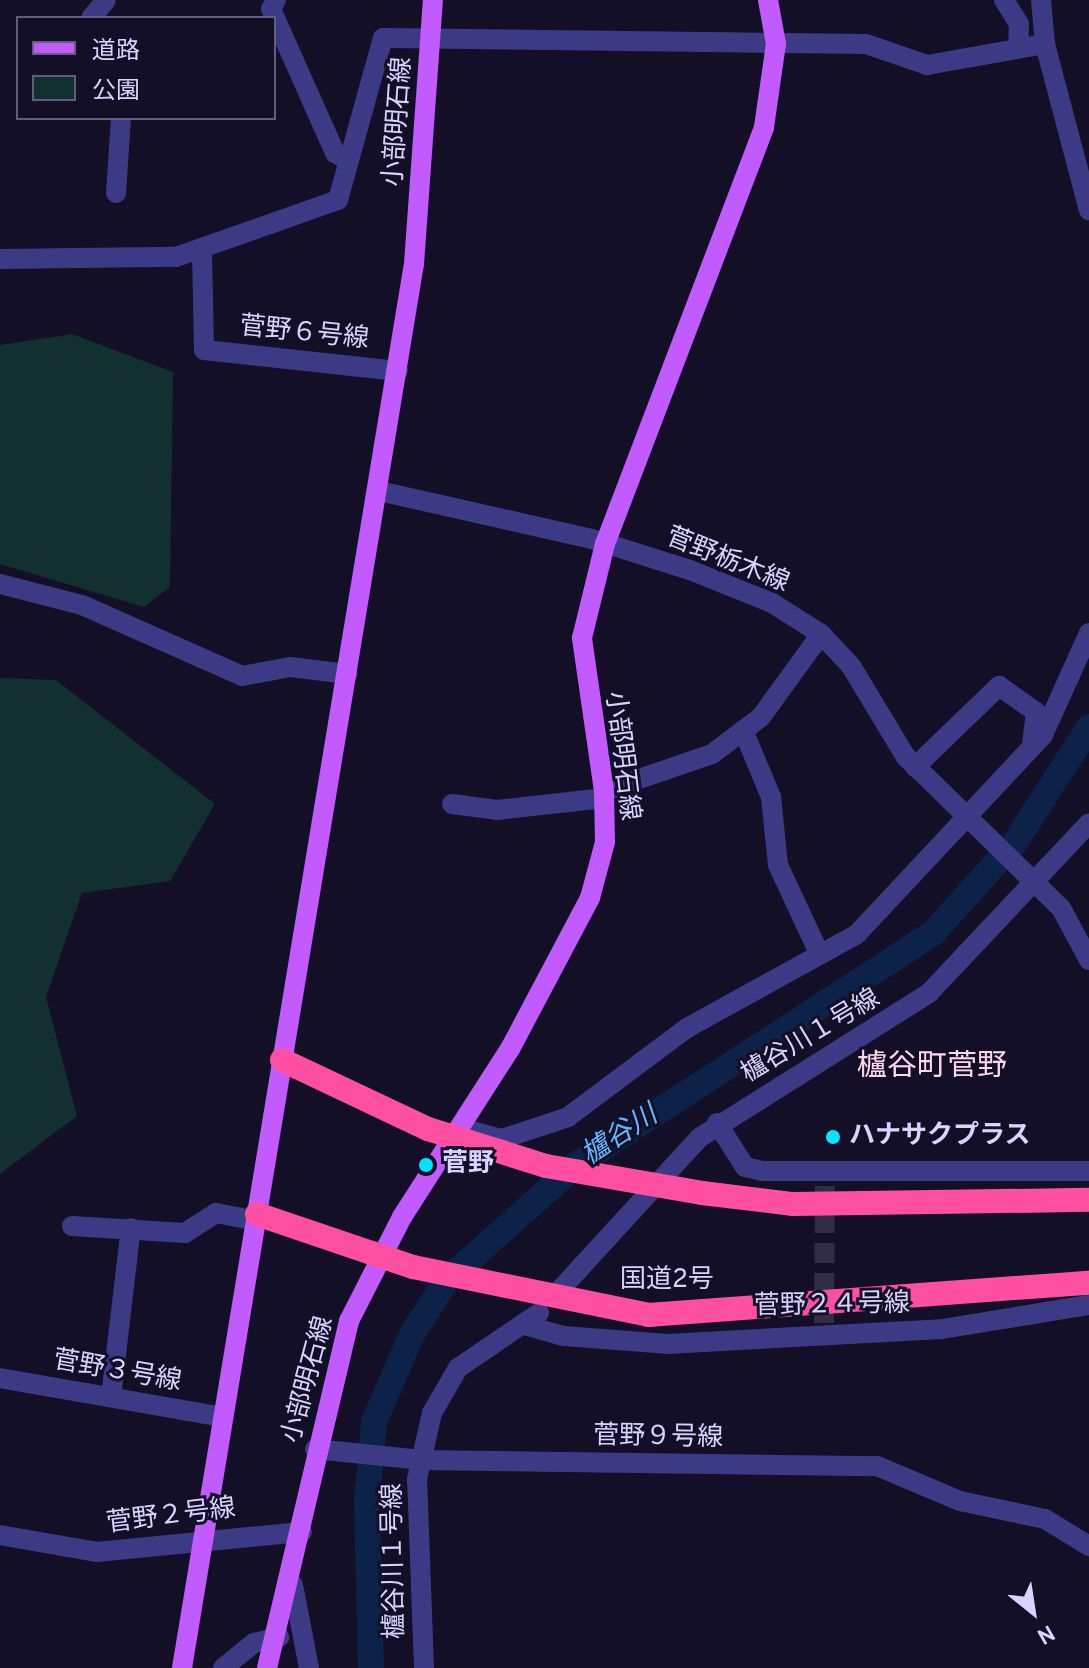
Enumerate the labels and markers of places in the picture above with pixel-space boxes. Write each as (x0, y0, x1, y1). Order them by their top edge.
place label: ハナサクプラス (849, 1121, 1031, 1153)
marker: ハナサクプラス (824, 1128, 842, 1146)
place label: 菅野 (442, 1149, 494, 1181)
marker: 菅野 (417, 1156, 435, 1174)

